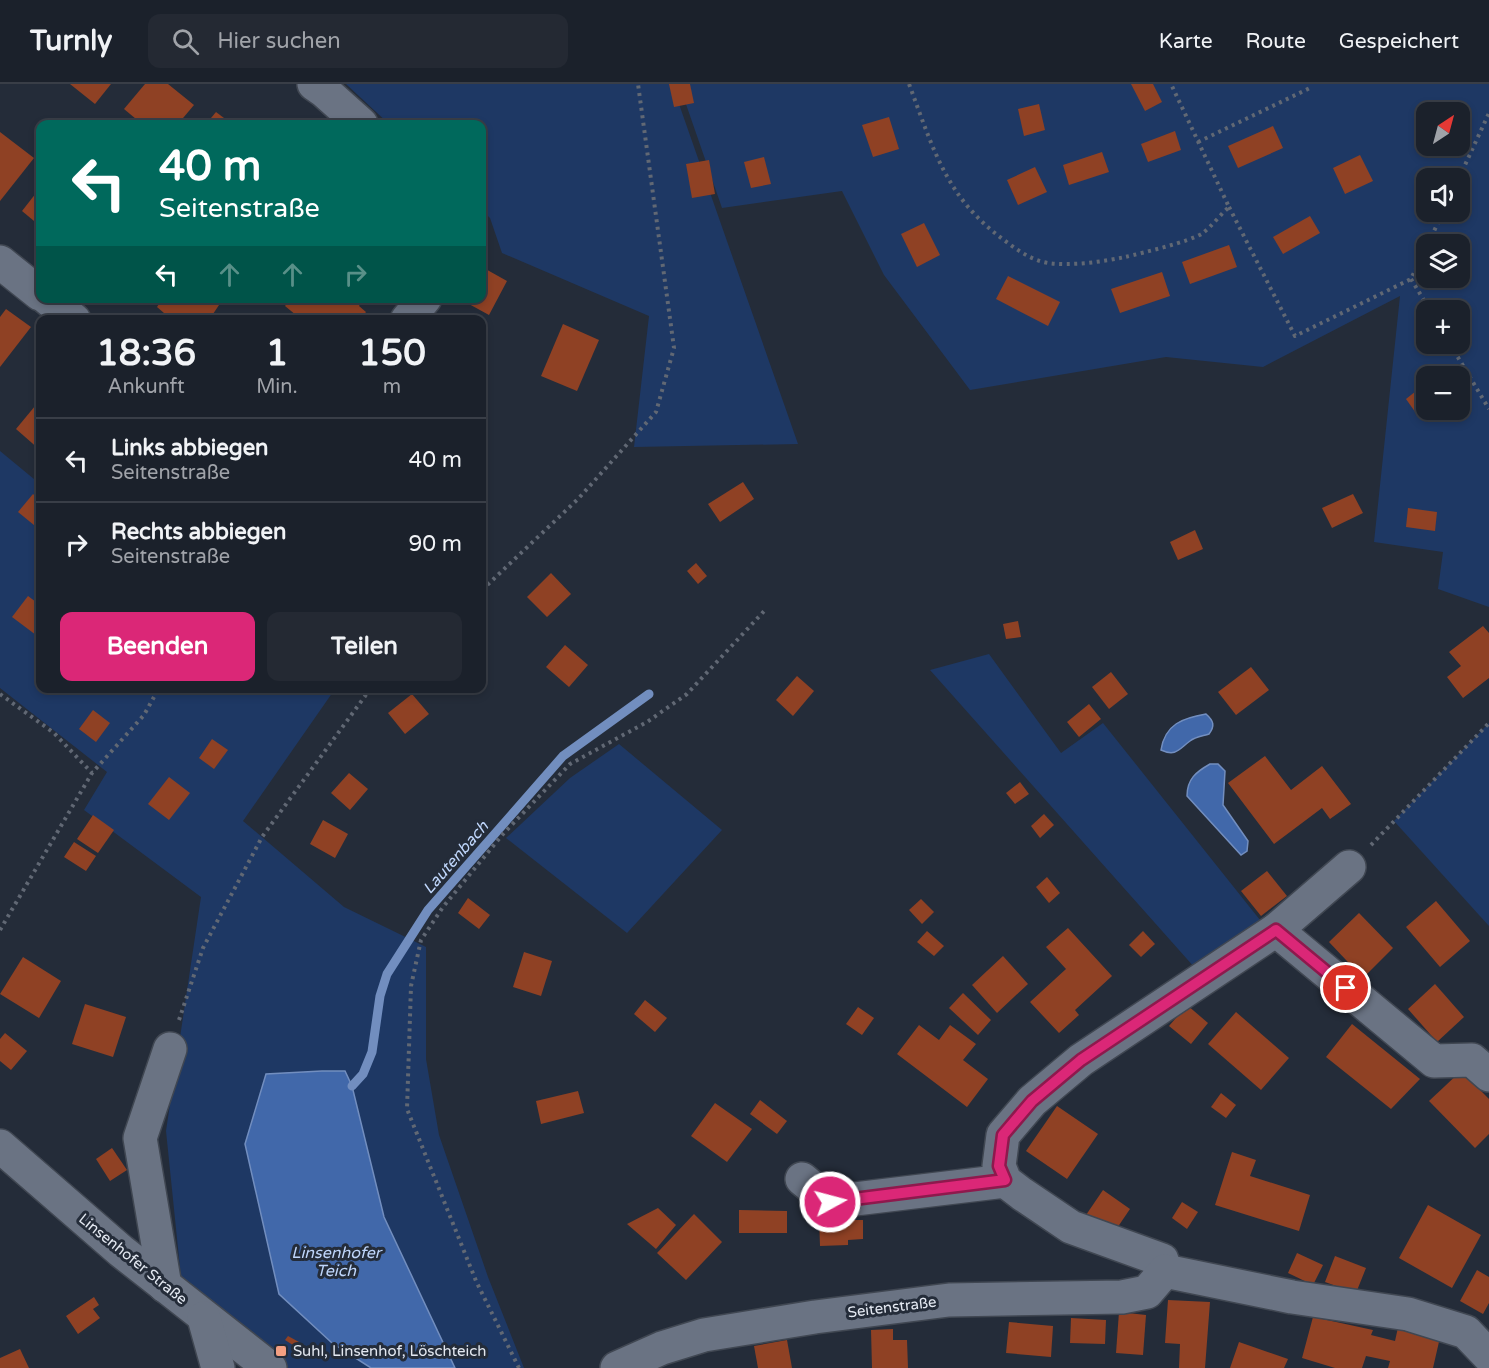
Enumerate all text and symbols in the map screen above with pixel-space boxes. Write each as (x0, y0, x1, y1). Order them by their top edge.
search box (148, 14, 568, 68)
text: Turnly (30, 24, 112, 58)
icon: search (169, 25, 202, 58)
text: Hier suchen (217, 28, 341, 54)
text: Karte (1159, 29, 1213, 54)
text: Route (1246, 29, 1306, 54)
text: Gespeichert (1339, 29, 1459, 54)
north arrow (1416, 102, 1470, 156)
map controls (1416, 102, 1470, 420)
text: 40 m (159, 141, 261, 192)
icon: left (60, 144, 138, 222)
button: sound (1416, 168, 1470, 222)
text: Seitenstraße (159, 192, 320, 225)
button: layers (1416, 234, 1470, 288)
icon: left (150, 258, 183, 291)
icon: ahead (213, 258, 246, 291)
icon: ahead (276, 258, 309, 291)
icon: right (339, 258, 372, 291)
button: + (1416, 300, 1470, 354)
text: 18:36 (96, 332, 196, 375)
text: 1 (266, 332, 288, 375)
text: 150 (358, 332, 426, 375)
button: − (1416, 366, 1470, 420)
text: Ankunft (108, 375, 185, 399)
text: Min. (256, 375, 298, 399)
text: m (383, 375, 401, 399)
text: Links abbiegen (111, 435, 269, 461)
icon: left (60, 444, 93, 477)
text: 40 m (408, 447, 462, 473)
text: Seitenstraße (111, 461, 230, 485)
text: Rechts abbiegen (111, 519, 286, 545)
icon: right (60, 528, 93, 561)
text: 90 m (408, 531, 462, 557)
text: Seitenstraße (111, 545, 230, 569)
button: Beenden (60, 612, 255, 681)
button: Teilen (267, 612, 462, 681)
water label: Lautenbach (419, 816, 494, 898)
pin (1320, 962, 1371, 1013)
icon: arrive (1329, 971, 1362, 1004)
position arrow (798, 1170, 862, 1234)
street label: Linsenhofer Straße (75, 1210, 191, 1308)
water label: Linsenhofer Teich (291, 1243, 383, 1281)
street label: Seitenstraße (847, 1293, 937, 1321)
place label: Suhl, Linsenhof, Löschteich (293, 1342, 486, 1360)
marker: Suhl, Linsenhof, Löschteich (274, 1344, 288, 1358)

